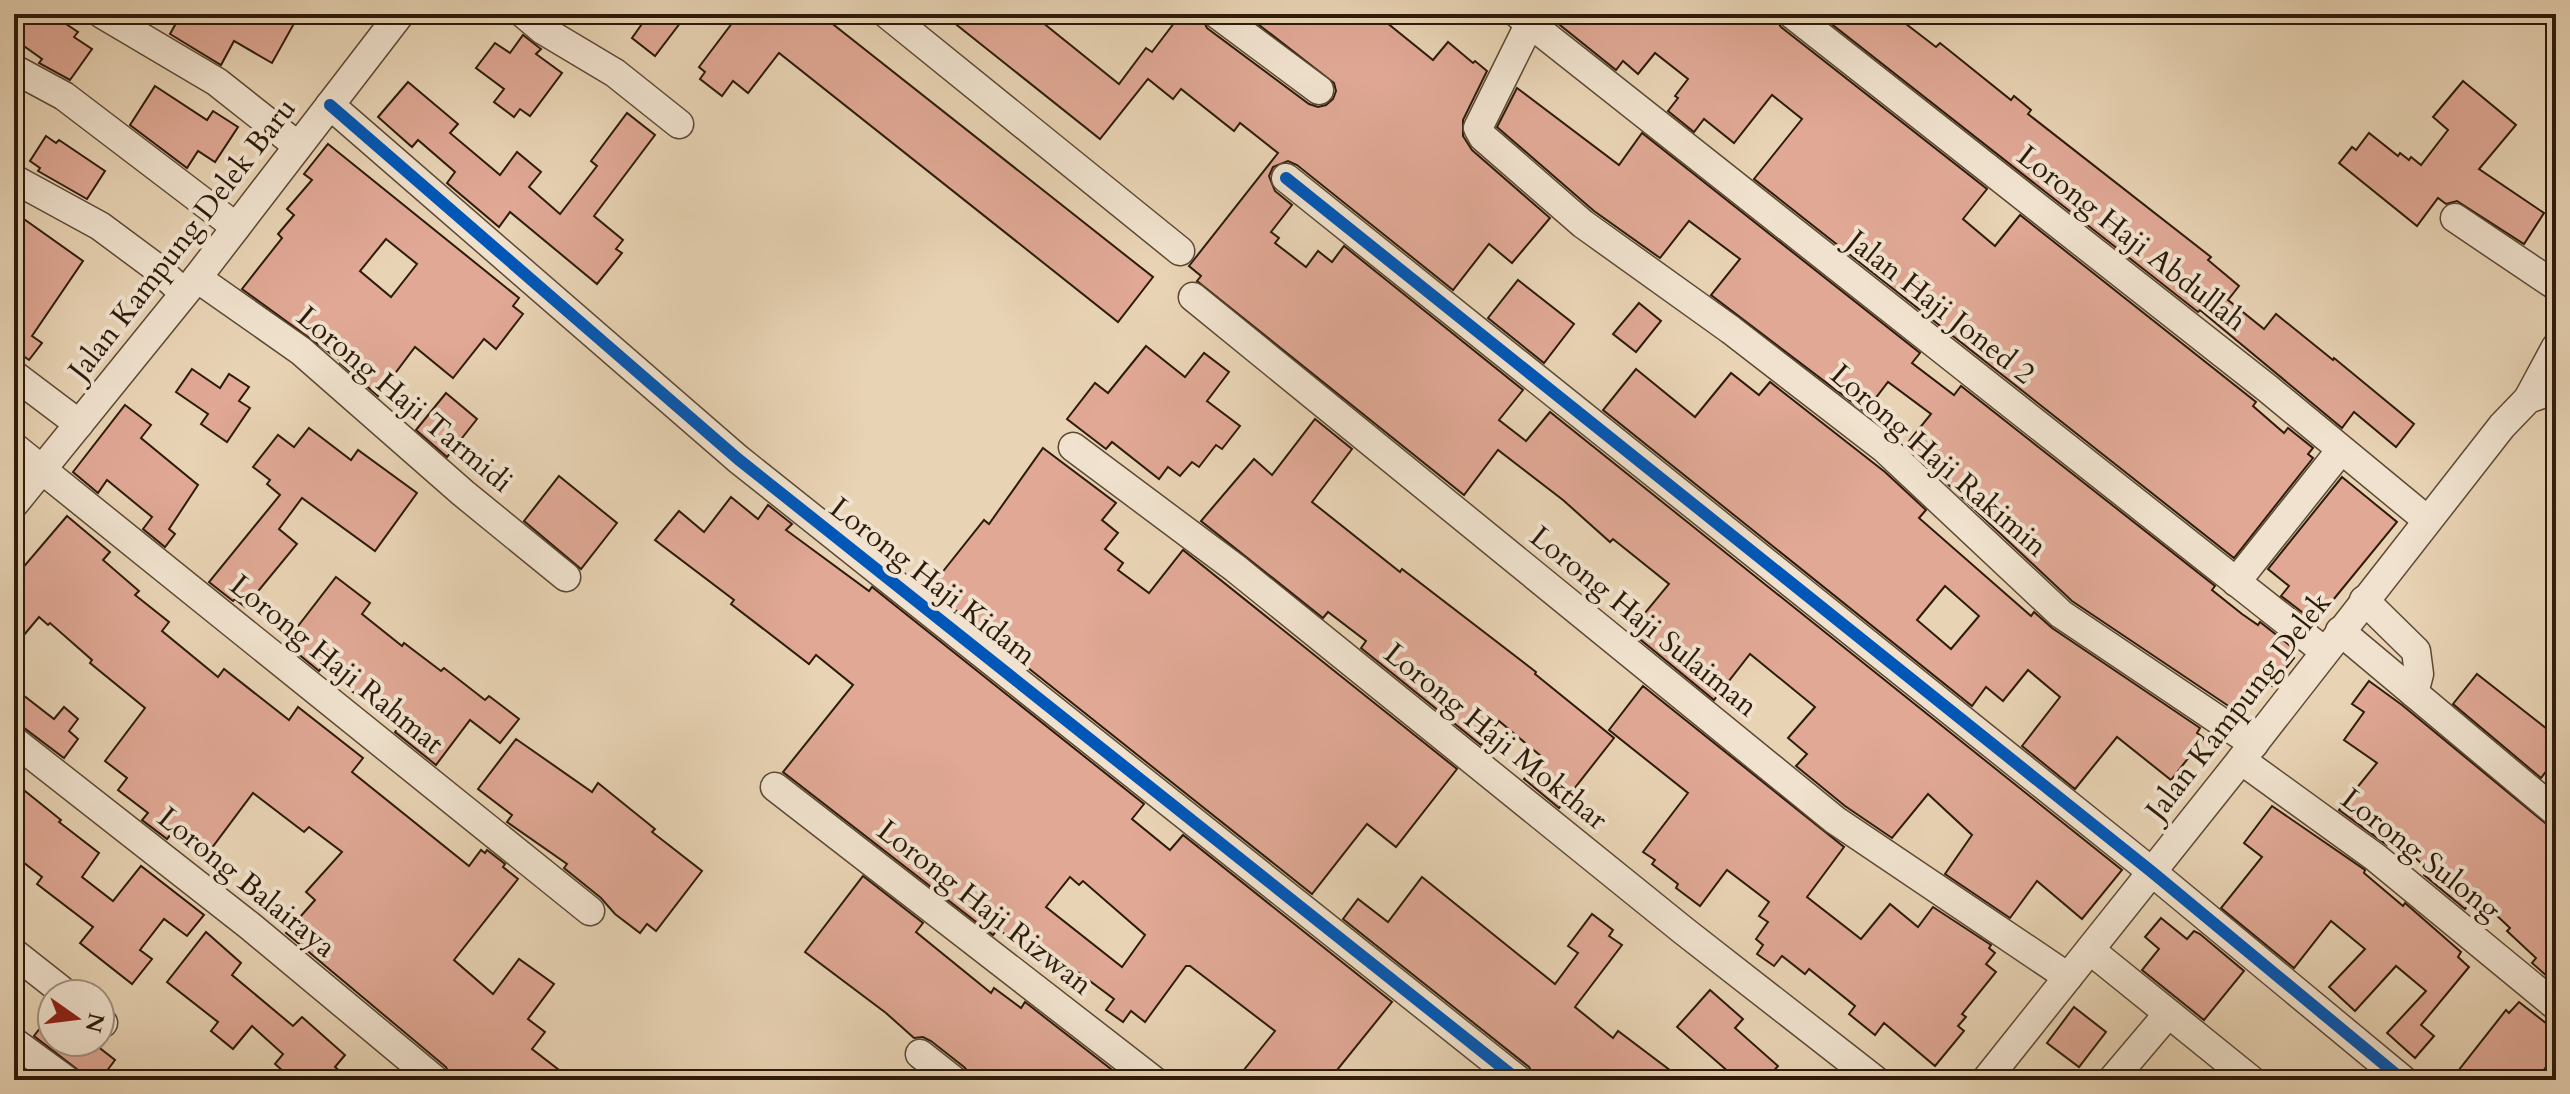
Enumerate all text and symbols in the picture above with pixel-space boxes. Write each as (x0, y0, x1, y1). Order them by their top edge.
street label: Jalan Kampung Delek Baru (57, 90, 306, 392)
street label: Lorong Haji Abdullah (2008, 136, 2255, 341)
street label: Jalan Haji Joned 2 (1835, 219, 2043, 394)
street label: Lorong Haji Tarmidi (288, 297, 521, 502)
street label: Lorong Haji Rakimin (1821, 355, 2056, 566)
street label: Lorong Haji Kidam (821, 488, 1045, 675)
street label: Lorong Haji Sulaiman (1521, 517, 1766, 726)
street label: Lorong Haji Rahmat (221, 565, 453, 764)
street label: Jalan Kampung Delek (2134, 584, 2340, 832)
street label: Lorong Haji Mokthar (1375, 633, 1616, 839)
street label: Lorong Sulong (2332, 779, 2509, 930)
street label: Lorong Balairaya (149, 798, 345, 967)
street label: Lorong Haji Rizwan (868, 810, 1101, 1005)
north arrow (36, 978, 116, 1058)
text: N (78, 1010, 111, 1035)

